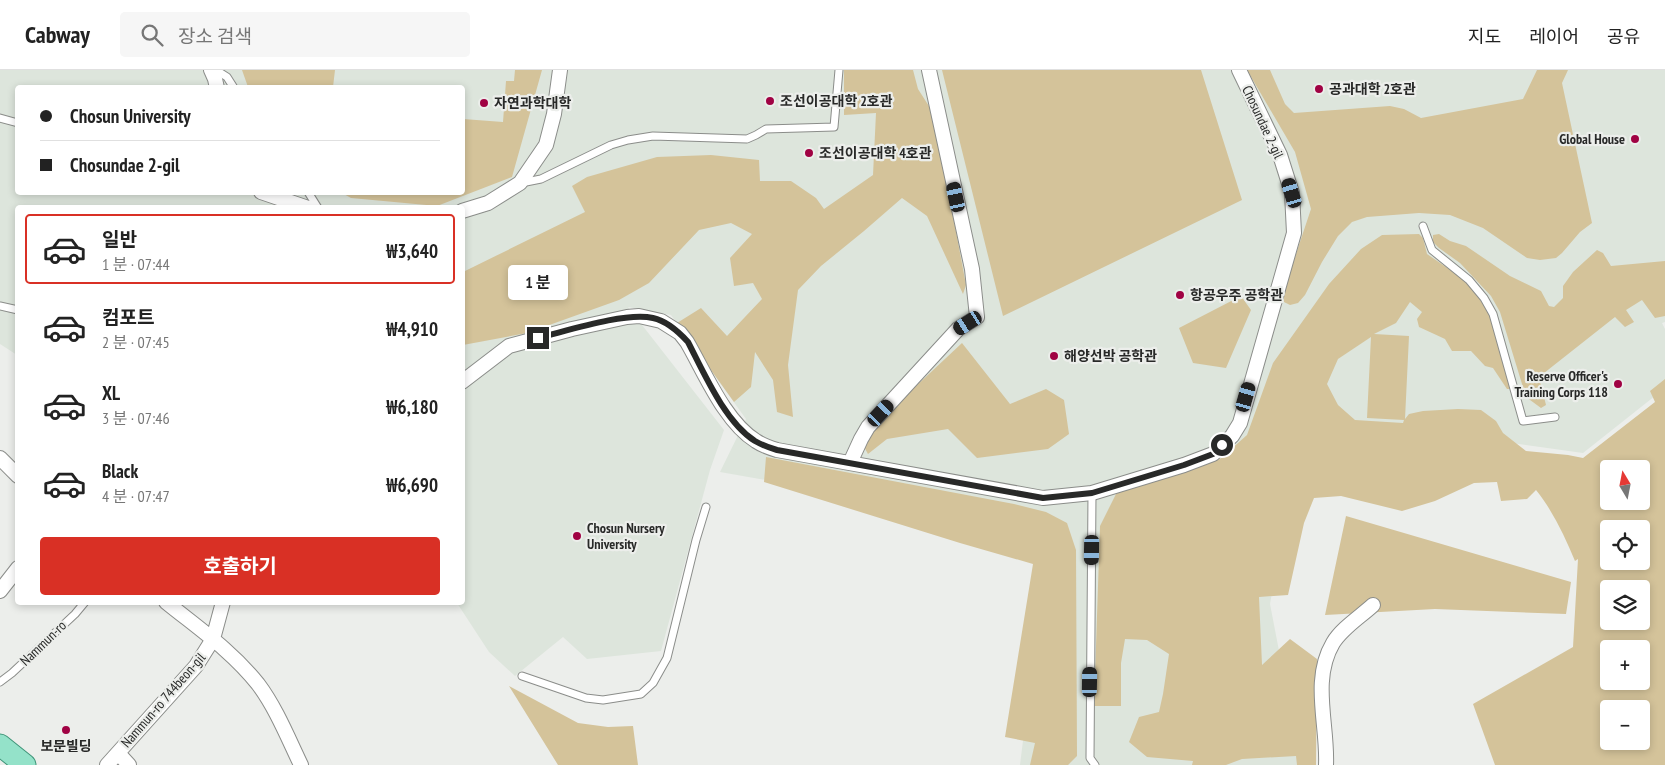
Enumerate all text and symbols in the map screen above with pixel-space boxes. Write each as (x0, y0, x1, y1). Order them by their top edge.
search box (120, 12, 470, 57)
text: Cabway (25, 19, 90, 50)
icon: search (138, 21, 166, 49)
text: 장소 검색 (178, 24, 252, 48)
text: 지도 (1468, 25, 1501, 48)
text: 레이어 (1529, 25, 1579, 48)
text: 공유 (1607, 25, 1640, 48)
place label: 공과대학 2호관 (1329, 80, 1416, 98)
street label: Chosundae 2-gil (1238, 83, 1288, 162)
marker: 공과대학 2호관 (1313, 83, 1325, 95)
place label: 조선이공대학 2호관 (780, 92, 893, 110)
place label: 자연과학대학 (494, 94, 571, 112)
marker: 조선이공대학 2호관 (764, 95, 776, 107)
marker: 자연과학대학 (478, 97, 490, 109)
text: Chosun University (70, 104, 191, 128)
place label: Global House (1559, 130, 1625, 148)
marker: Global House (1629, 133, 1641, 145)
place label: 조선이공대학 4호관 (819, 144, 932, 162)
marker: 조선이공대학 4호관 (803, 147, 815, 159)
text: Chosundae 2-gil (70, 153, 180, 177)
car (1280, 176, 1303, 210)
car (945, 181, 966, 213)
icon: car (42, 227, 87, 272)
text: 일반 (102, 227, 137, 251)
text: ₩3,640 (386, 239, 438, 263)
text: 1 분 · 07:44 (102, 254, 170, 274)
callout: 1 분 (508, 266, 568, 300)
text: 1 분 (525, 272, 551, 292)
place label: 항공우주 공학관 (1190, 286, 1283, 304)
marker: 항공우주 공학관 (1174, 289, 1186, 301)
icon: car (42, 305, 87, 350)
text: 컴포트 (102, 305, 154, 329)
car (951, 309, 984, 337)
text: ₩4,910 (386, 317, 438, 341)
route end (527, 327, 549, 349)
text: 2 분 · 07:45 (102, 332, 170, 352)
place label: 해양선박 공학관 (1064, 347, 1157, 365)
marker: 해양선박 공학관 (1048, 350, 1060, 362)
place label: Reserve Officer's Training Corps 118 (1514, 367, 1608, 401)
marker: Reserve Officer's Training Corps 118 (1612, 378, 1624, 390)
text: XL (102, 381, 120, 405)
car (1234, 381, 1257, 413)
icon: car (42, 383, 87, 428)
text: ₩6,180 (386, 395, 438, 419)
car (865, 397, 896, 429)
text: 3 분 · 07:46 (102, 408, 170, 428)
route start (1211, 434, 1233, 456)
text: Black (102, 459, 138, 483)
north arrow (1600, 460, 1650, 510)
map controls (1600, 460, 1650, 750)
icon: car (42, 461, 87, 506)
text: ₩6,690 (386, 473, 438, 497)
text: 4 분 · 07:47 (102, 486, 170, 506)
place label: Chosun Nursery University (587, 519, 665, 553)
button: locate (1600, 520, 1650, 570)
marker: Chosun Nursery University (571, 530, 583, 542)
car (1084, 535, 1099, 565)
button: 호출하기 (40, 537, 440, 595)
button: layers (1600, 580, 1650, 630)
street label: Nammun-ro (16, 617, 70, 669)
button: + (1600, 640, 1650, 690)
street label: Nammun-ro 744beon-gil (117, 648, 210, 751)
car (1082, 667, 1097, 697)
button: − (1600, 700, 1650, 750)
marker: 보문빌딩 (60, 724, 72, 736)
place label: 보문빌딩 (40, 737, 92, 755)

